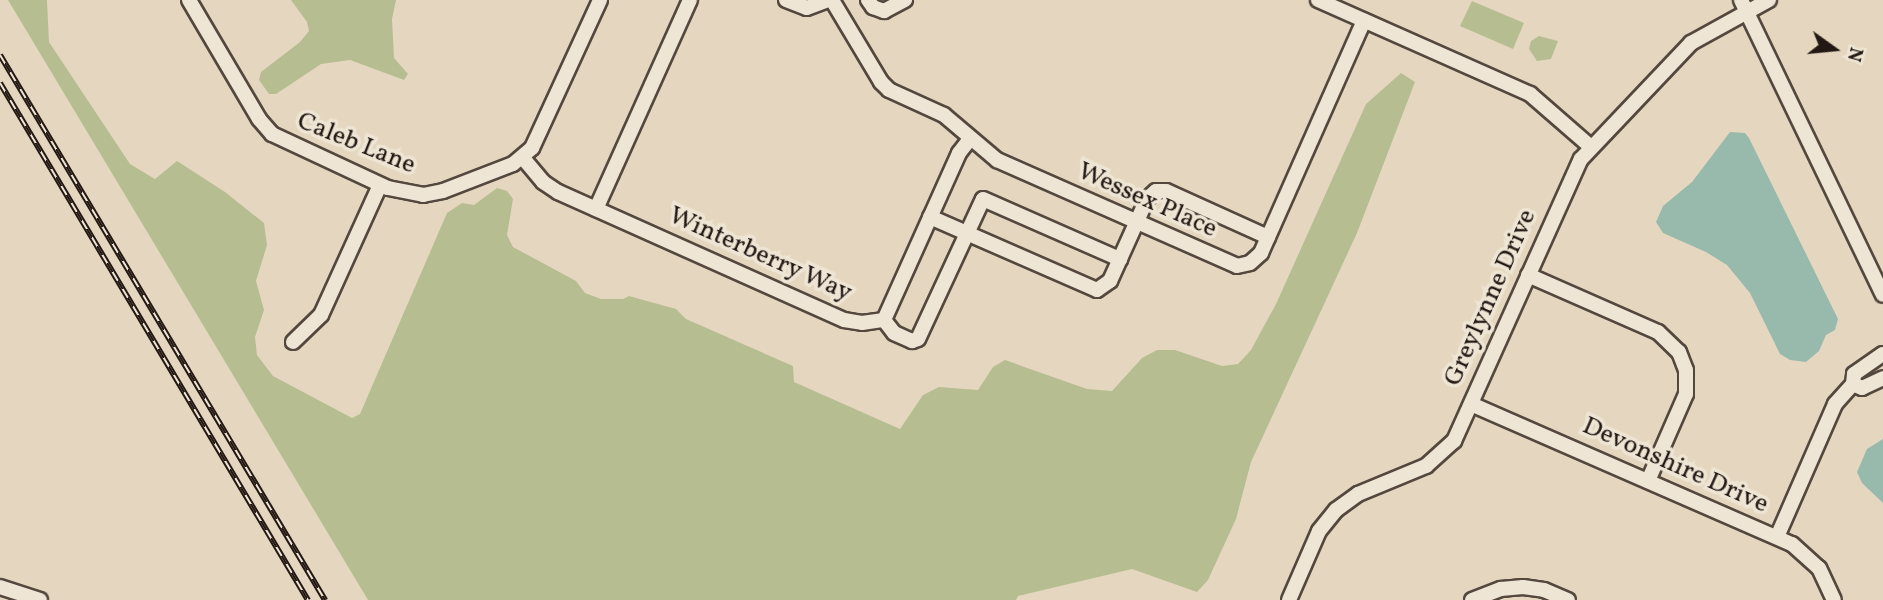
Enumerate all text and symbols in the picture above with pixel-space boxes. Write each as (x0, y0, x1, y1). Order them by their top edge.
north arrow (1799, 14, 1869, 84)
text: N (1840, 44, 1869, 64)
street label: Caleb Lane (292, 106, 420, 182)
street label: Wessex Place (1072, 156, 1222, 246)
street label: Winterberry Way (663, 200, 857, 310)
street label: Greylynne Drive (1438, 205, 1544, 391)
street label: Devonshire Drive (1577, 411, 1773, 521)

